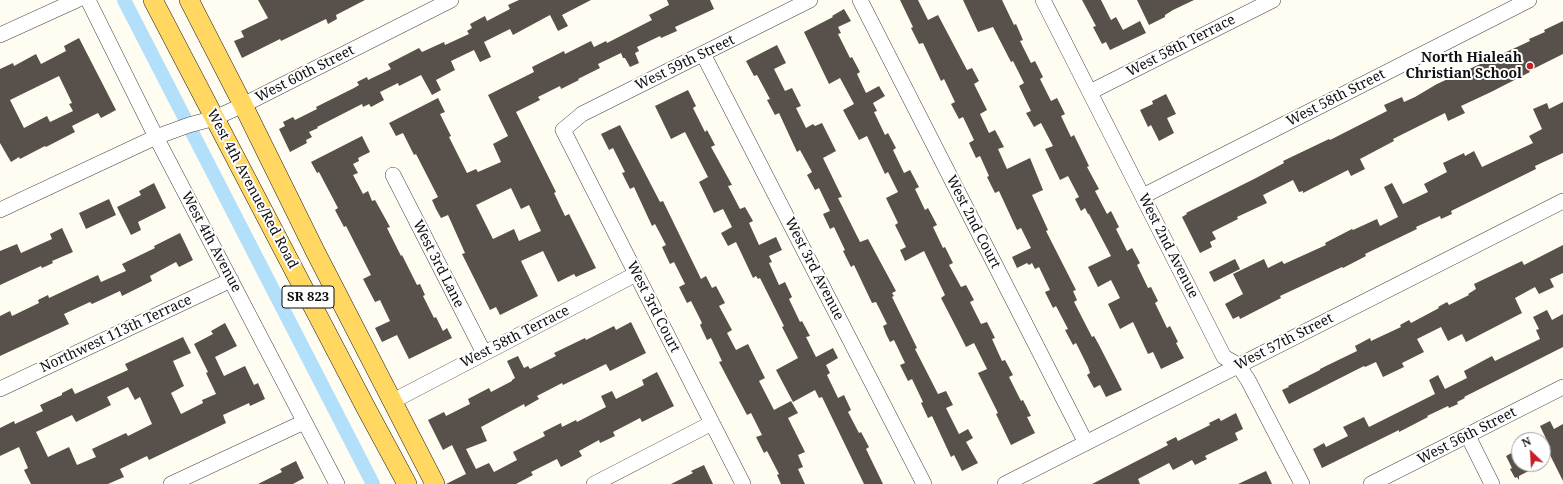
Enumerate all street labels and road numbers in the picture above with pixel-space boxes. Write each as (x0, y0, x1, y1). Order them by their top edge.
street label: West 58th Terrace (1124, 11, 1238, 81)
street label: West 59th Street (633, 32, 737, 94)
street label: West 60th Street (253, 42, 357, 106)
street label: West 58th Street (1284, 66, 1388, 130)
street label: West 4th Avenue/Red Road (203, 106, 301, 272)
street label: West 2nd Court (942, 173, 1004, 271)
street label: West 4th Avenue (177, 189, 245, 295)
street label: West 2nd Avenue (1134, 191, 1202, 301)
street label: West 3rd Avenue (781, 215, 847, 323)
street label: West 3rd Lane (409, 217, 467, 311)
street label: West 3rd Court (623, 259, 683, 355)
road number: SR 823 (282, 286, 334, 308)
street label: Northwest 113th Terrace (38, 292, 194, 376)
street label: West 58th Terrace (458, 302, 572, 372)
street label: West 57th Street (1232, 310, 1336, 374)
street label: West 56th Street (1415, 404, 1519, 468)

